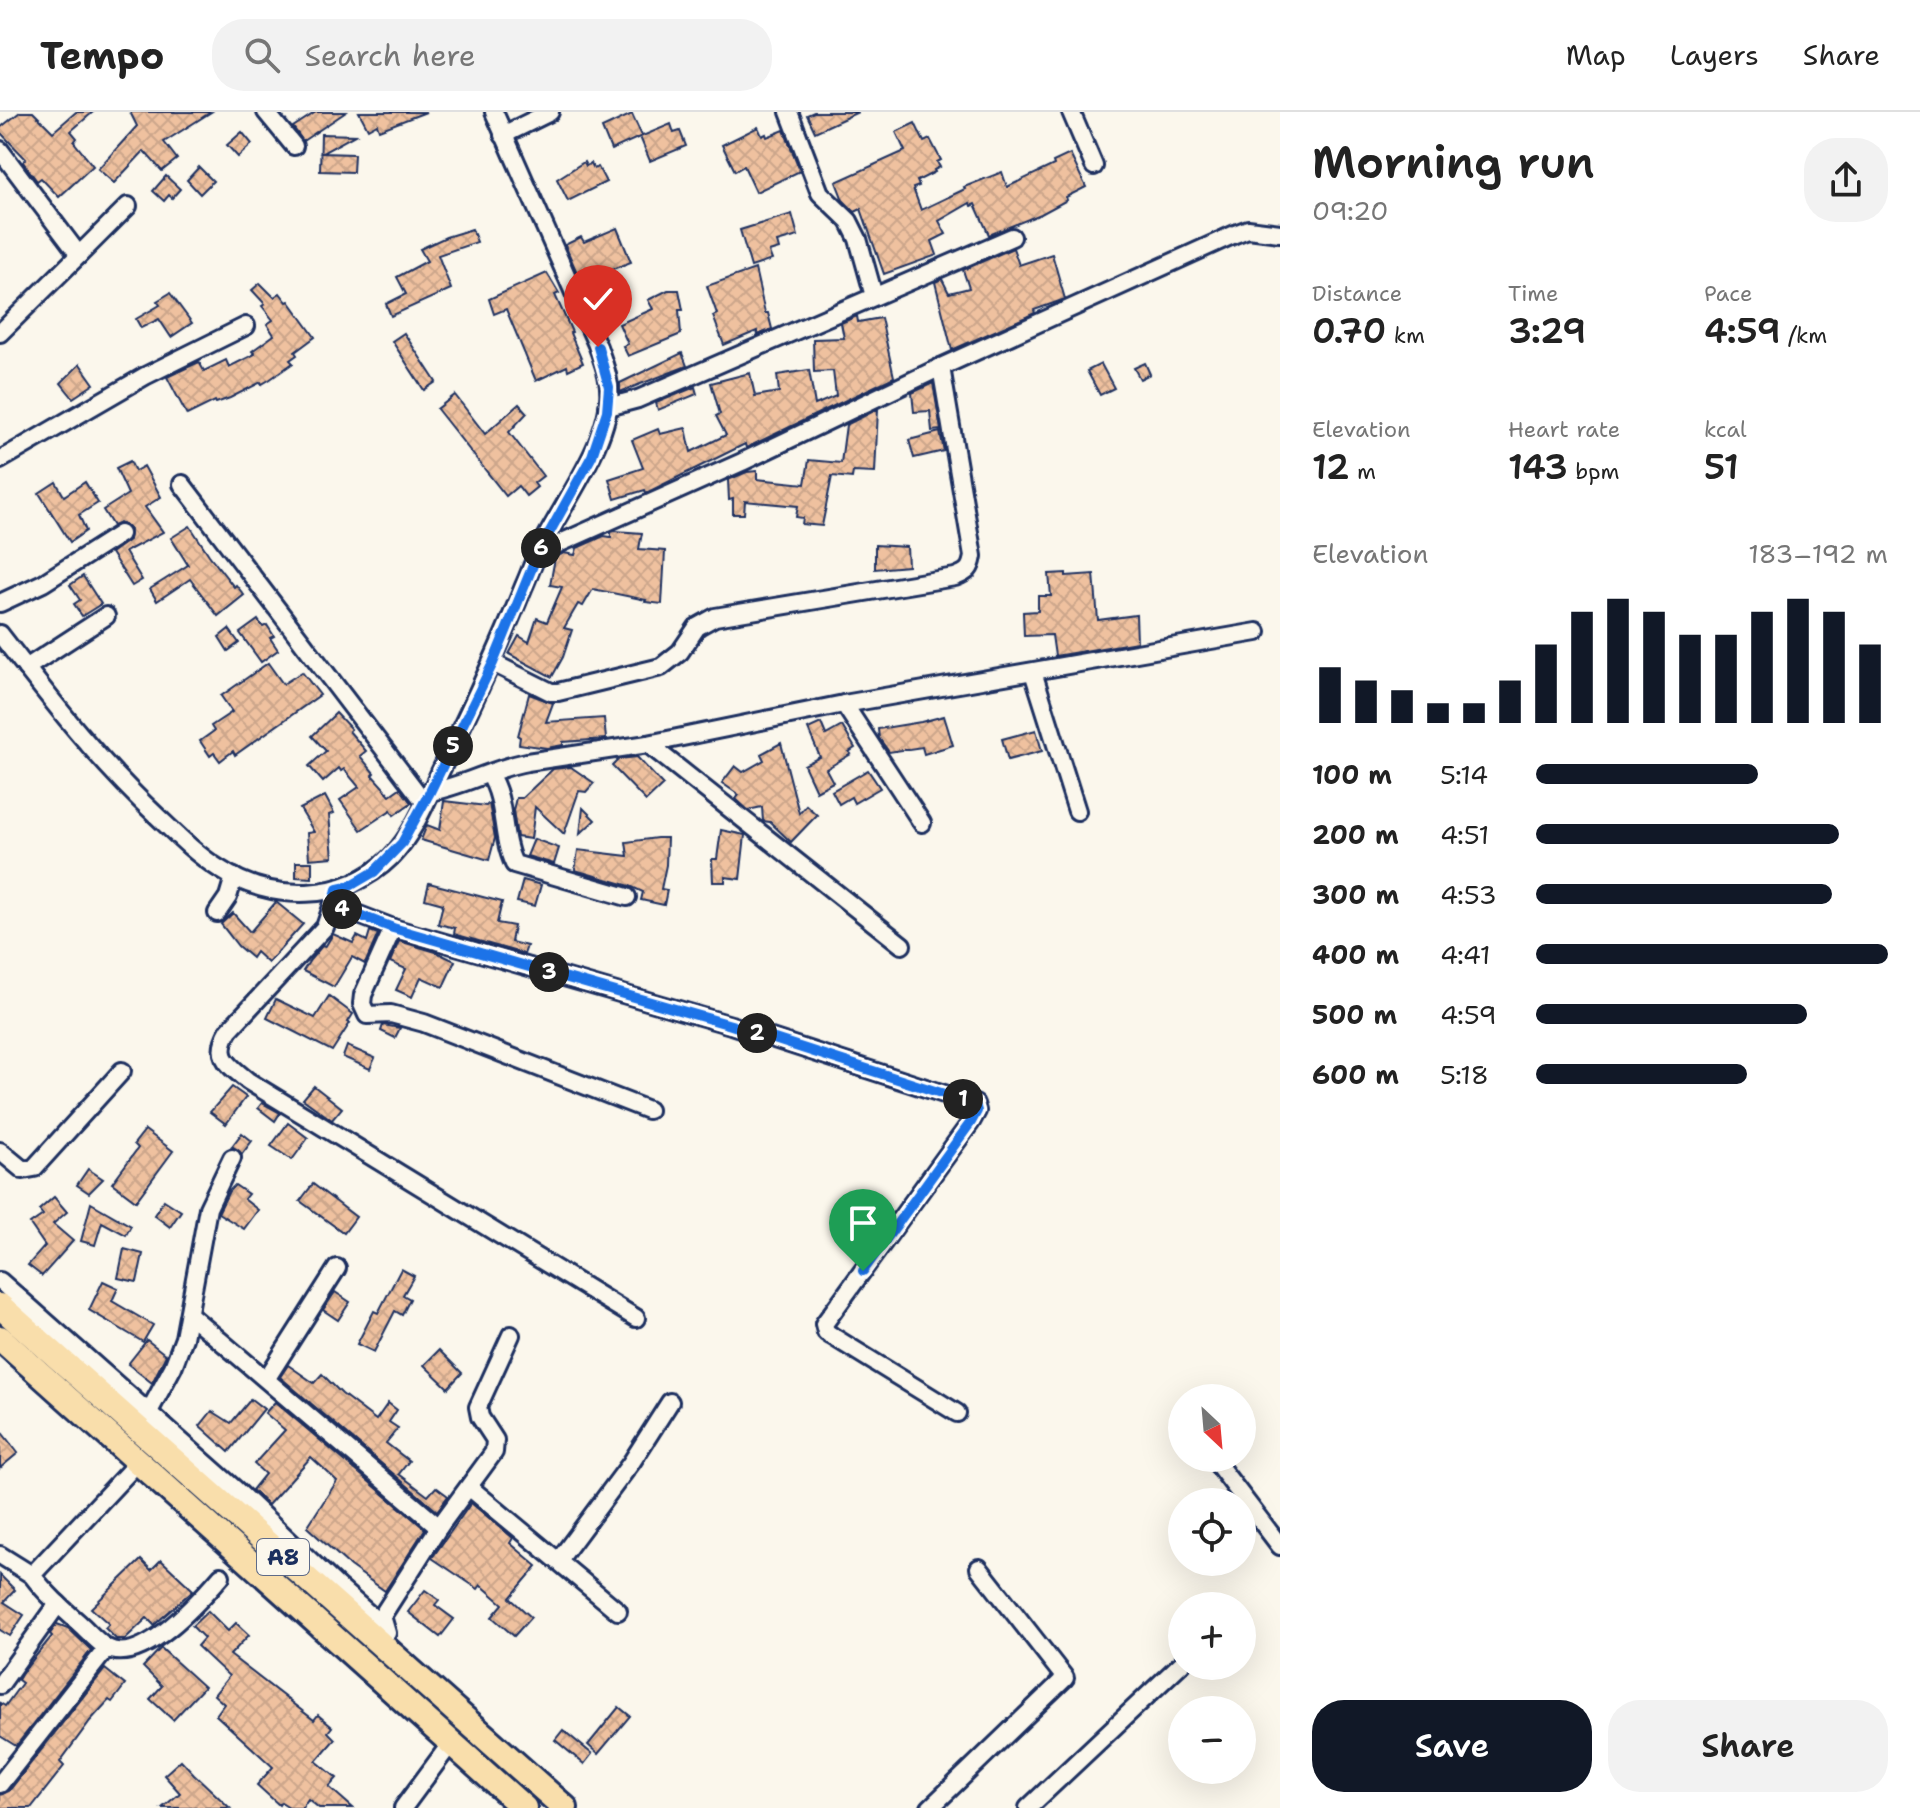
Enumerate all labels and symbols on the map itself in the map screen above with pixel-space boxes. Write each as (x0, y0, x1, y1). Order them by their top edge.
pin (564, 265, 632, 347)
pin: 6 (521, 528, 561, 568)
pin: 5 (433, 726, 473, 766)
pin: 4 (322, 889, 362, 929)
pin: 3 (529, 952, 569, 992)
pin: 2 (737, 1013, 777, 1053)
pin: 1 (943, 1079, 983, 1119)
pin (829, 1189, 897, 1271)
north arrow (1168, 1384, 1256, 1472)
road number: A8 (257, 1539, 309, 1575)

